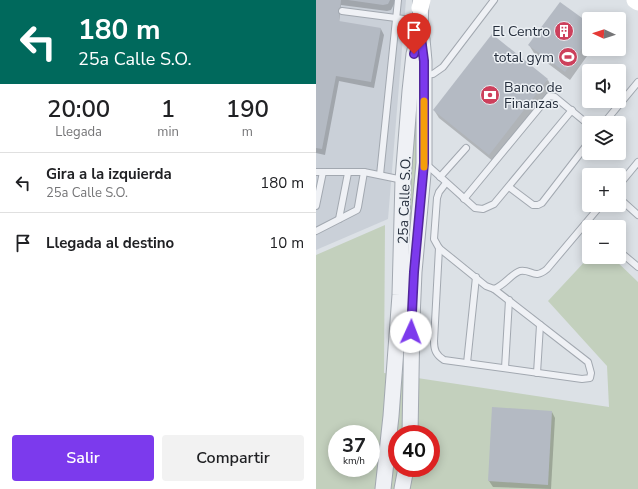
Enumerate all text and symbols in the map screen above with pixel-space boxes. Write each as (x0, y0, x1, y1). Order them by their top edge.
text: 180 m (78, 11, 161, 49)
north arrow (582, 12, 626, 56)
map controls (582, 12, 626, 264)
pin (397, 13, 431, 54)
icon: left (12, 16, 64, 68)
icon: arrive (403, 19, 425, 41)
building icon: El Centro (553, 20, 575, 42)
place label: El Centro (492, 22, 550, 41)
sports icon: total gym (557, 46, 579, 68)
text: 25a Calle S.O. (78, 47, 192, 71)
place label: total gym (494, 48, 554, 67)
button: sound (582, 64, 626, 108)
place label: Banco de Finanzas (504, 78, 562, 113)
bank icon: Banco de Finanzas (479, 84, 501, 106)
text: 20:00 (47, 93, 110, 125)
text: 1 (161, 93, 175, 125)
text: 190 (226, 93, 269, 125)
button: layers (582, 116, 626, 160)
text: Llegada (55, 123, 102, 141)
text: min (157, 123, 179, 141)
text: m (242, 123, 253, 141)
street label: 25a Calle S.O. (393, 156, 416, 244)
text: Gira a la izquierda (46, 164, 172, 184)
button: + (582, 168, 626, 212)
icon: left (12, 172, 34, 194)
text: 180 m (260, 173, 304, 193)
text: 25a Calle S.O. (46, 184, 128, 202)
button: − (582, 220, 626, 264)
icon: arrive (12, 232, 34, 254)
text: Llegada al destino (46, 233, 174, 253)
text: 10 m (269, 233, 304, 253)
position arrow (390, 311, 432, 353)
speed limit sign: 40 (388, 425, 440, 477)
text: 37 (342, 432, 366, 459)
button: Salir (12, 435, 154, 481)
button: Compartir (162, 435, 304, 481)
text: km/h (343, 454, 365, 468)

